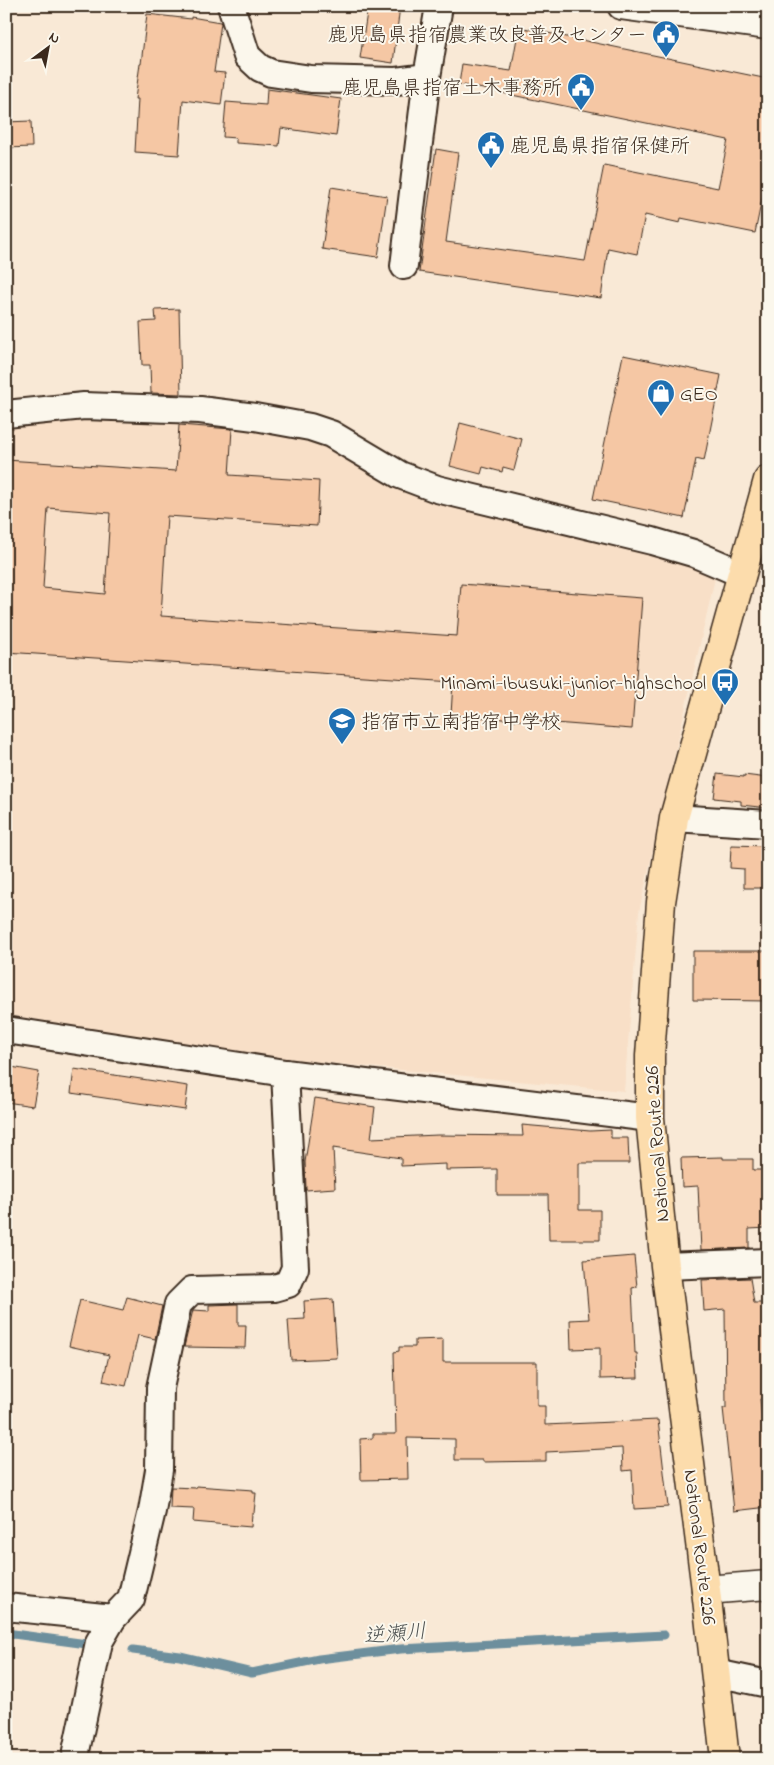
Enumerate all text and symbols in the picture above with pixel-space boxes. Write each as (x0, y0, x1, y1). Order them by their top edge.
public building icon: 鹿児島県指宿農業改良普及センター (651, 19, 681, 58)
north arrow (22, 22, 72, 72)
place label: 鹿児島県指宿農業改良普及センター (328, 22, 647, 51)
text: N (45, 27, 64, 50)
public building icon: 鹿児島県指宿土木事務所 (566, 72, 596, 111)
place label: 鹿児島県指宿土木事務所 (342, 75, 562, 104)
public building icon: 鹿児島県指宿保健所 (476, 130, 506, 169)
place label: 鹿児島県指宿保健所 (510, 133, 690, 162)
shop icon: GEO (646, 378, 676, 417)
place label: GEO (680, 381, 718, 410)
bus stop icon: Minami-ibusuki-junior-highschool (710, 667, 740, 706)
place label: Minami-ibusuki-junior-highschool (440, 670, 706, 700)
school or university icon: 指宿市立南指宿中学校 (327, 706, 357, 745)
place label: 指宿市立南指宿中学校 (361, 709, 561, 738)
street label: National Route 226 (639, 1065, 678, 1223)
street label: National Route 226 (675, 1468, 722, 1627)
water label: 逆瀬川 (362, 1617, 428, 1653)

